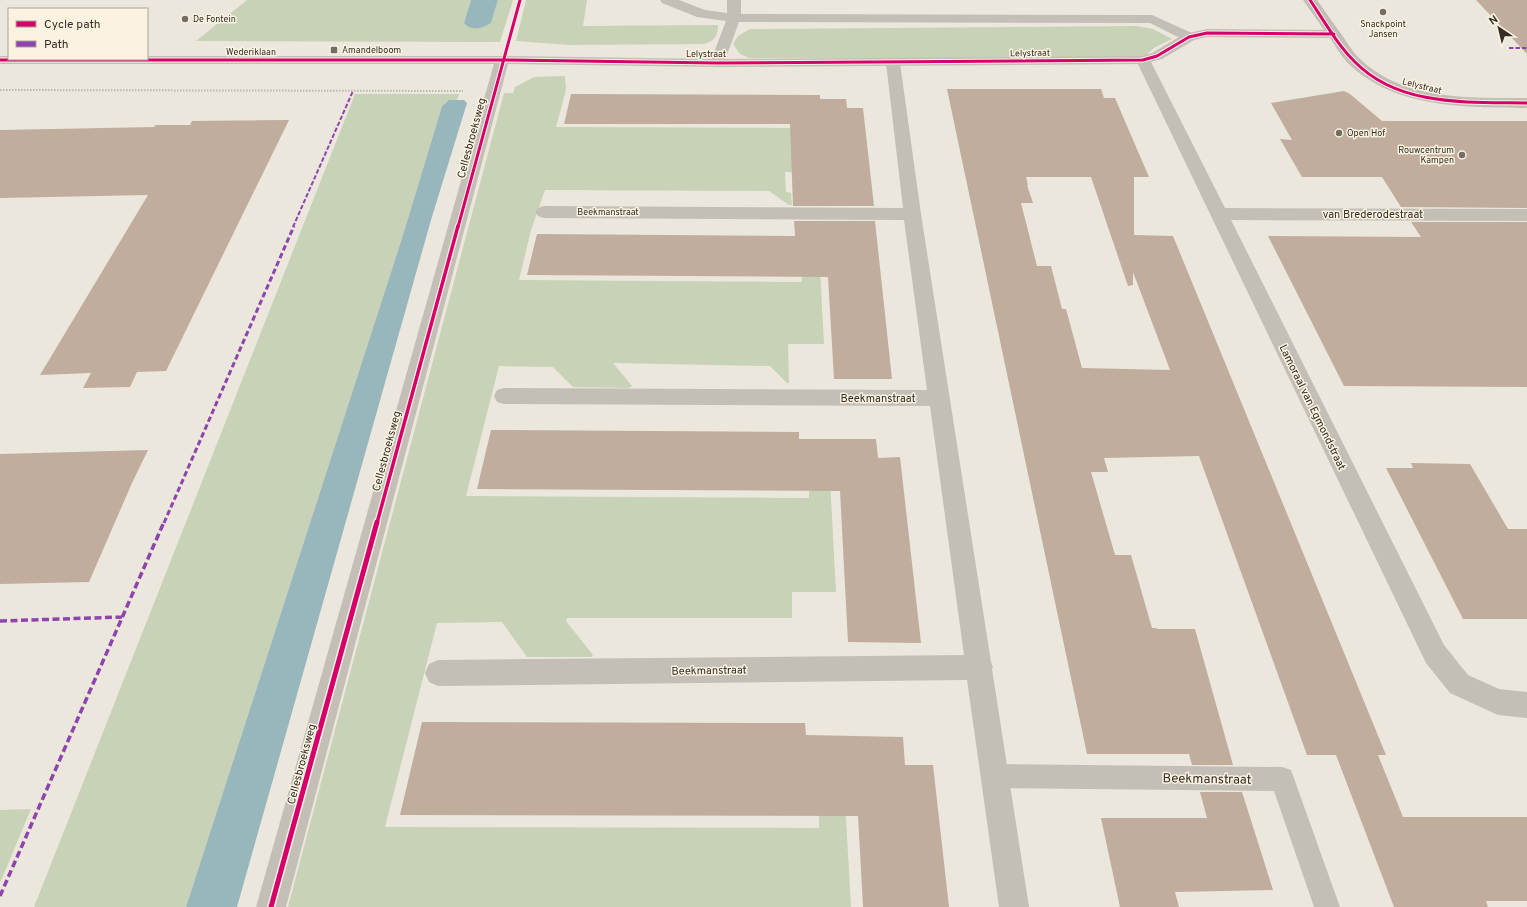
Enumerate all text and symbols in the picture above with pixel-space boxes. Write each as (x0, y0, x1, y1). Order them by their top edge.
marker: Snackpoint Jansen (1378, 7, 1388, 17)
legend (8, 8, 148, 60)
north arrow (1479, 8, 1519, 48)
text: N (1487, 13, 1501, 29)
marker: De Fontein (180, 14, 190, 24)
place label: De Fontein (193, 14, 236, 25)
text: Cycle path (44, 17, 101, 33)
place label: Snackpoint Jansen (1360, 19, 1406, 40)
text: Path (44, 37, 69, 53)
marker: Amandelboom (329, 45, 339, 55)
place label: Amandelboom (342, 45, 401, 56)
street label: Wederiklaan (226, 47, 276, 58)
street label: Lelystraat (1010, 48, 1050, 59)
street label: Lelystraat (686, 49, 726, 60)
street label: Lelystraat (1401, 76, 1443, 97)
street label: Cellesbroeksweg (454, 96, 489, 180)
marker: Open Hof (1334, 128, 1344, 138)
place label: Open Hof (1347, 128, 1385, 139)
place label: Rouwcentrum Kampen (1398, 145, 1454, 166)
marker: Rouwcentrum Kampen (1457, 150, 1467, 160)
street label: Beekmanstraat (577, 207, 639, 218)
street label: van Brederodestraat (1323, 208, 1423, 222)
street label: Lamoraal van Egmondstraat (1276, 342, 1349, 473)
street label: Beekmanstraat (840, 392, 916, 406)
street label: Cellesbroeksweg (369, 409, 404, 493)
street label: Beekmanstraat (671, 663, 747, 679)
street label: Cellesbroeksweg (284, 722, 319, 806)
street label: Beekmanstraat (1162, 771, 1252, 789)

